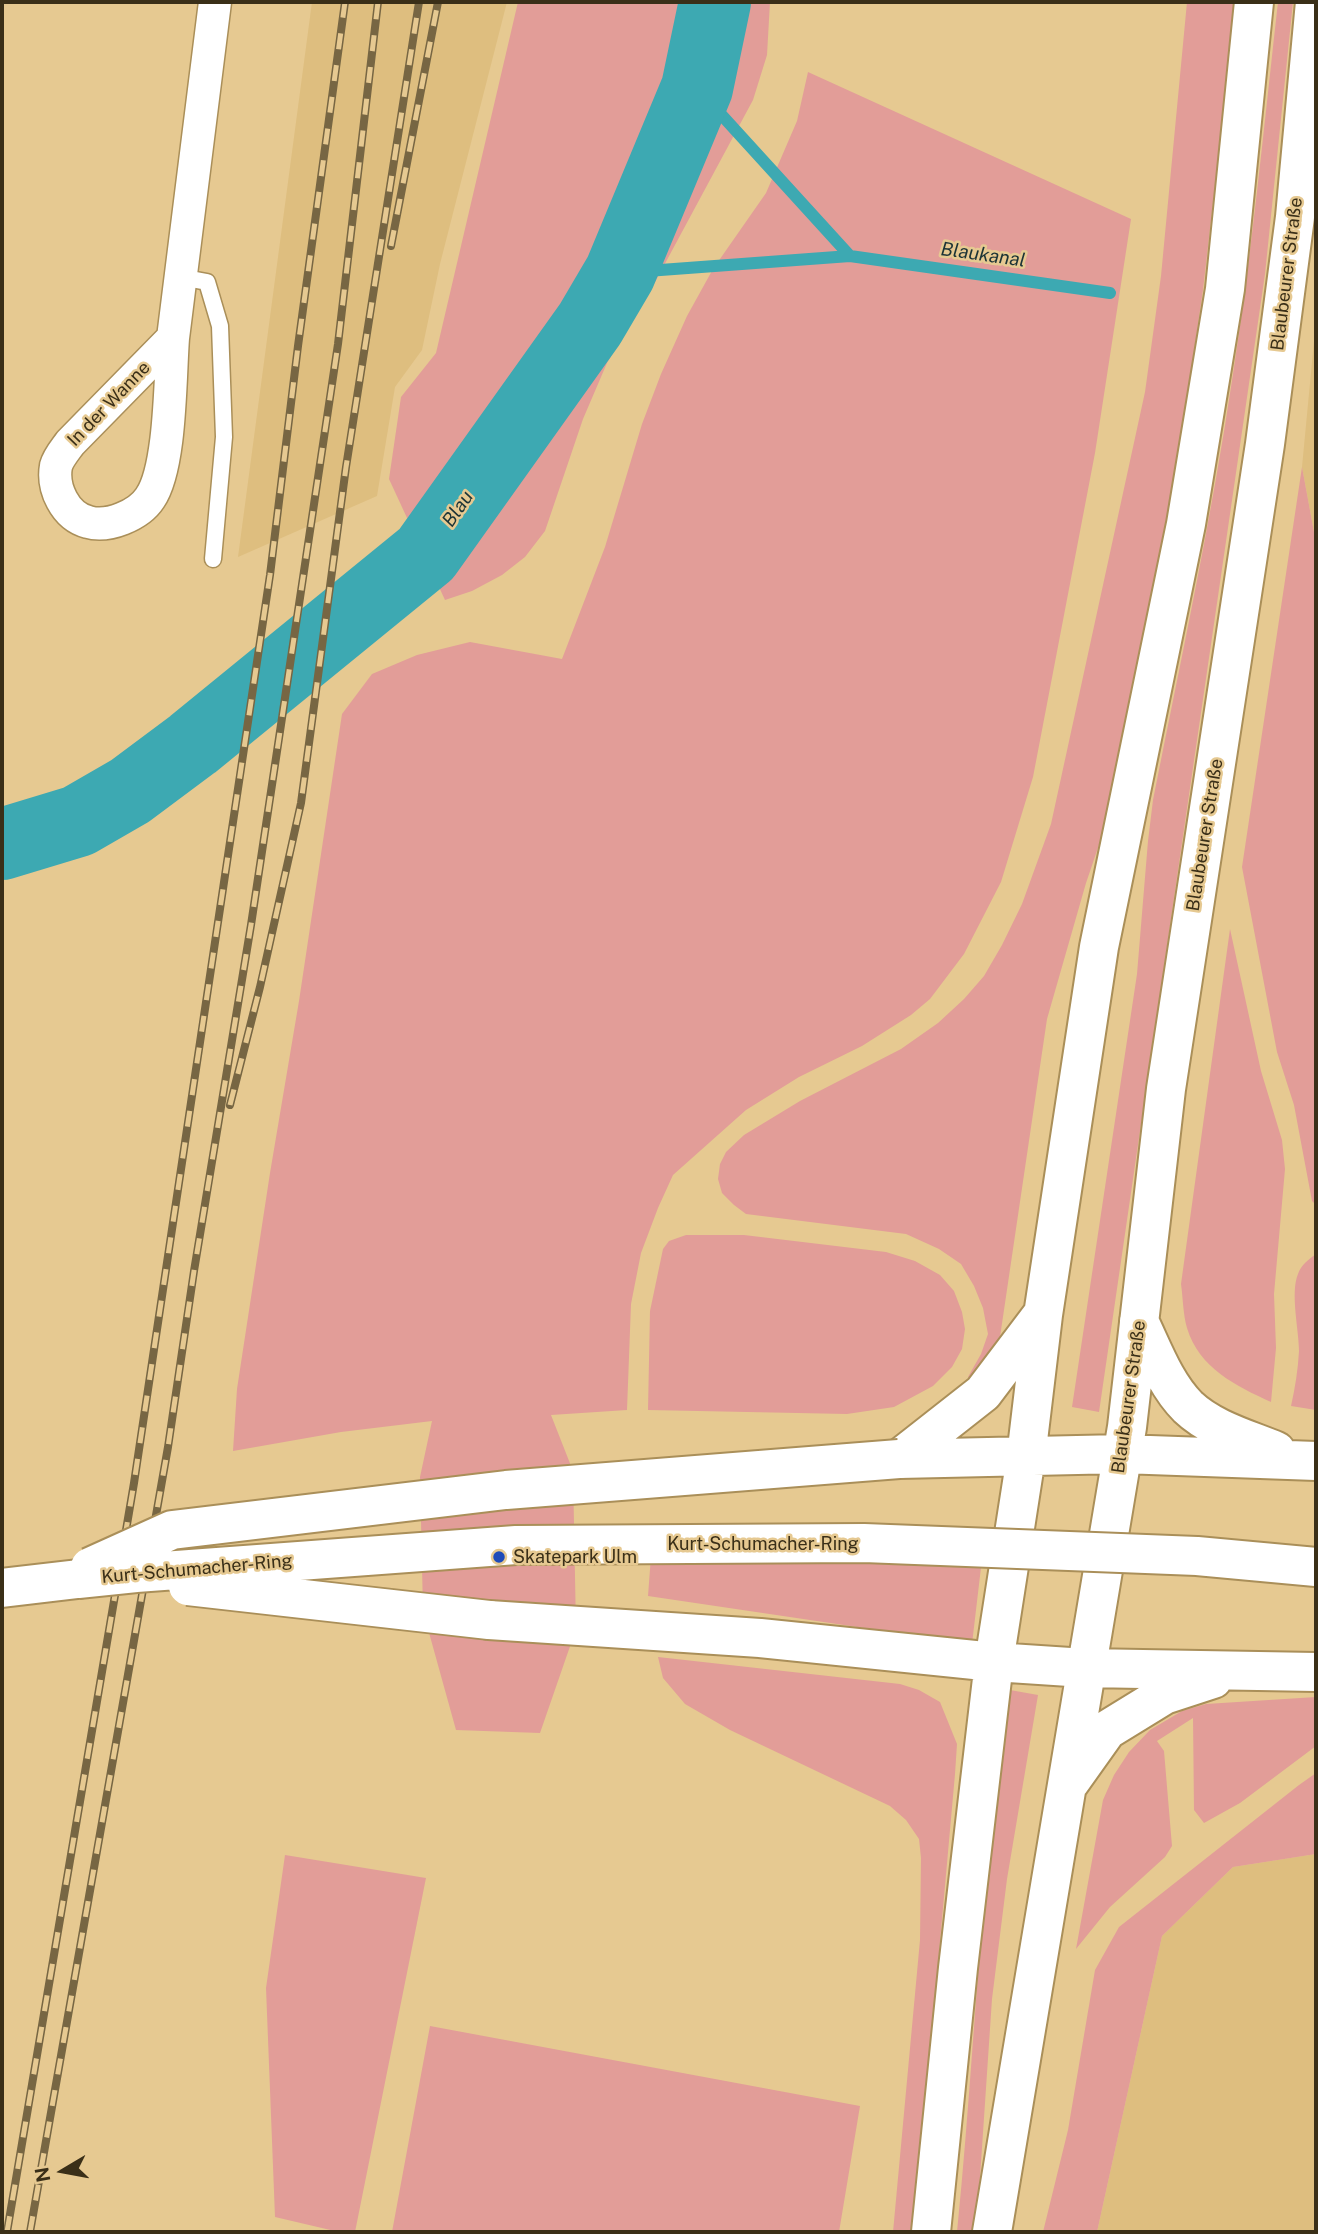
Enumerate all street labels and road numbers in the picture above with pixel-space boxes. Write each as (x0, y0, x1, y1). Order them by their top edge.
street label: Blaubeurer Straße (1267, 196, 1307, 352)
street label: In der Wanne (63, 357, 155, 451)
street label: Blaubeurer Straße (1182, 757, 1228, 913)
street label: Blaubeurer Straße (1108, 1319, 1150, 1475)
street label: Kurt-Schumacher-Ring (667, 1533, 859, 1555)
street label: Kurt-Schumacher-Ring (101, 1550, 293, 1588)

